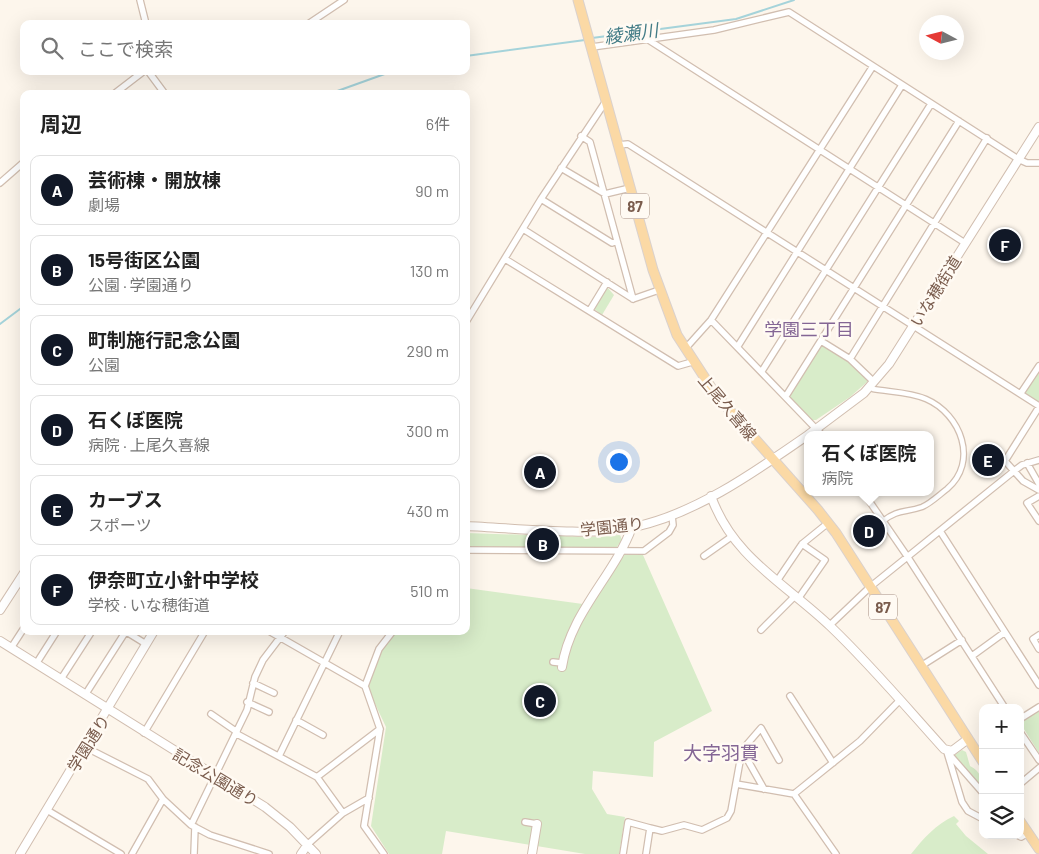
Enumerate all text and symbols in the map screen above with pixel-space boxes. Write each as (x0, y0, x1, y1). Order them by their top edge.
north arrow (919, 15, 964, 60)
water label: 綾瀬川 (603, 18, 661, 48)
search box (20, 20, 470, 75)
icon: search (38, 34, 66, 62)
text: ここで検索 (78, 37, 173, 60)
text: 周辺 (40, 111, 82, 136)
text: 6件 (426, 114, 450, 133)
text: 芸術棟・開放棟 (88, 168, 221, 191)
text: A (52, 181, 62, 200)
text: 90 m (415, 181, 449, 200)
road number: 87 (621, 194, 649, 218)
text: 劇場 (88, 195, 120, 214)
pin: F (989, 226, 1021, 264)
text: 15号街区公園 (88, 248, 200, 271)
street label: いな穂街道 (906, 252, 964, 330)
text: B (52, 261, 62, 280)
text: 130 m (410, 261, 449, 280)
text: 公園 · 学園通り (88, 275, 194, 294)
district label: 学園三丁目 (764, 318, 854, 340)
text: 町制施行記念公園 (88, 328, 240, 351)
text: C (52, 341, 62, 360)
text: 290 m (407, 341, 449, 360)
text: 公園 (88, 355, 120, 374)
street label: 上尾久喜線 (695, 370, 761, 444)
text: 石くぼ医院 (88, 408, 183, 431)
text: D (52, 421, 62, 440)
text: 300 m (406, 421, 449, 440)
popup (804, 431, 934, 496)
text: 病院 · 上尾久喜線 (88, 435, 210, 454)
text: 石くぼ医院 (821, 441, 917, 464)
pin: E (972, 441, 1004, 479)
your location (606, 449, 632, 475)
pin: A (524, 453, 556, 491)
text: 病院 (821, 468, 854, 487)
text: カーブス (88, 488, 163, 511)
text: E (52, 501, 62, 520)
text: 430 m (406, 501, 449, 520)
pin: D (853, 512, 885, 550)
street label: 学園通り (579, 513, 645, 539)
text: スポーツ (88, 515, 152, 534)
pin: B (527, 525, 559, 563)
text: 伊奈町立小針中学校 (88, 568, 259, 591)
text: F (53, 581, 61, 600)
text: 510 m (410, 581, 449, 600)
road number: 87 (869, 594, 897, 620)
text: 学校 · いな穂街道 (88, 595, 210, 614)
pin: C (524, 682, 556, 720)
map controls (979, 704, 1024, 839)
button: + (979, 704, 1024, 749)
street label: 学園通り (63, 711, 113, 775)
district label: 大字羽貫 (683, 741, 759, 764)
street label: 記念公園通り (170, 744, 262, 810)
button: − (979, 749, 1024, 794)
button: layers (979, 794, 1024, 839)

